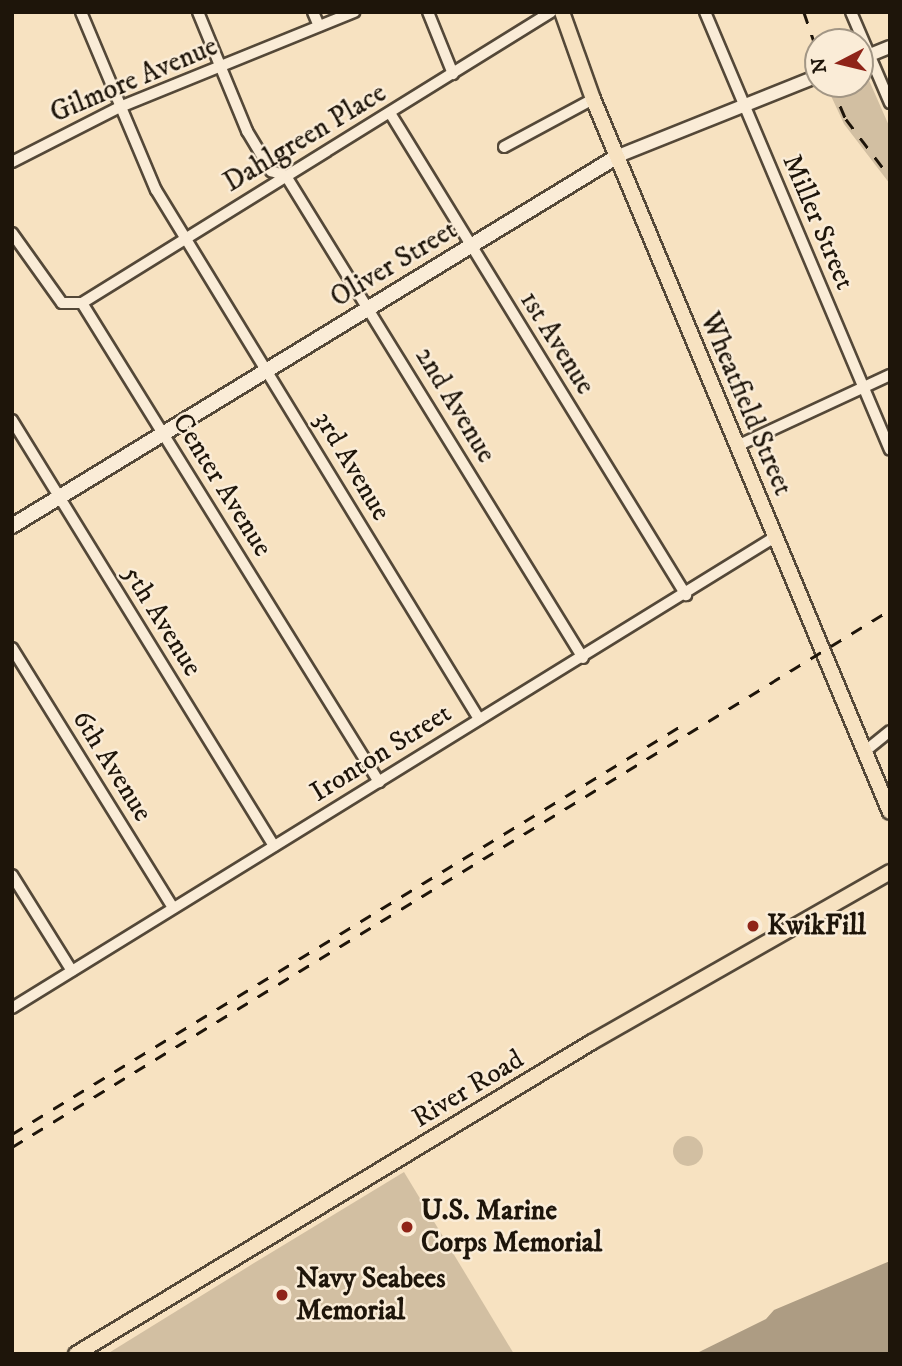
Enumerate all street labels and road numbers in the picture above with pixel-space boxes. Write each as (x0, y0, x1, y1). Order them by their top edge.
street label: Gilmore Avenue (45, 30, 223, 130)
street label: Dahlgreen Place (218, 76, 392, 200)
street label: Miller Street (774, 149, 862, 295)
street label: Oliver Street (325, 213, 463, 315)
street label: 1st Avenue (512, 285, 602, 401)
street label: Wheatfield Street (692, 307, 800, 501)
street label: 2nd Avenue (407, 341, 503, 469)
street label: 3rd Avenue (306, 405, 398, 527)
street label: Center Avenue (165, 407, 279, 563)
street label: 5th Avenue (115, 559, 209, 683)
street label: Ironton Street (304, 696, 458, 810)
street label: 6th Avenue (65, 704, 159, 828)
street label: River Road (406, 1043, 530, 1135)

